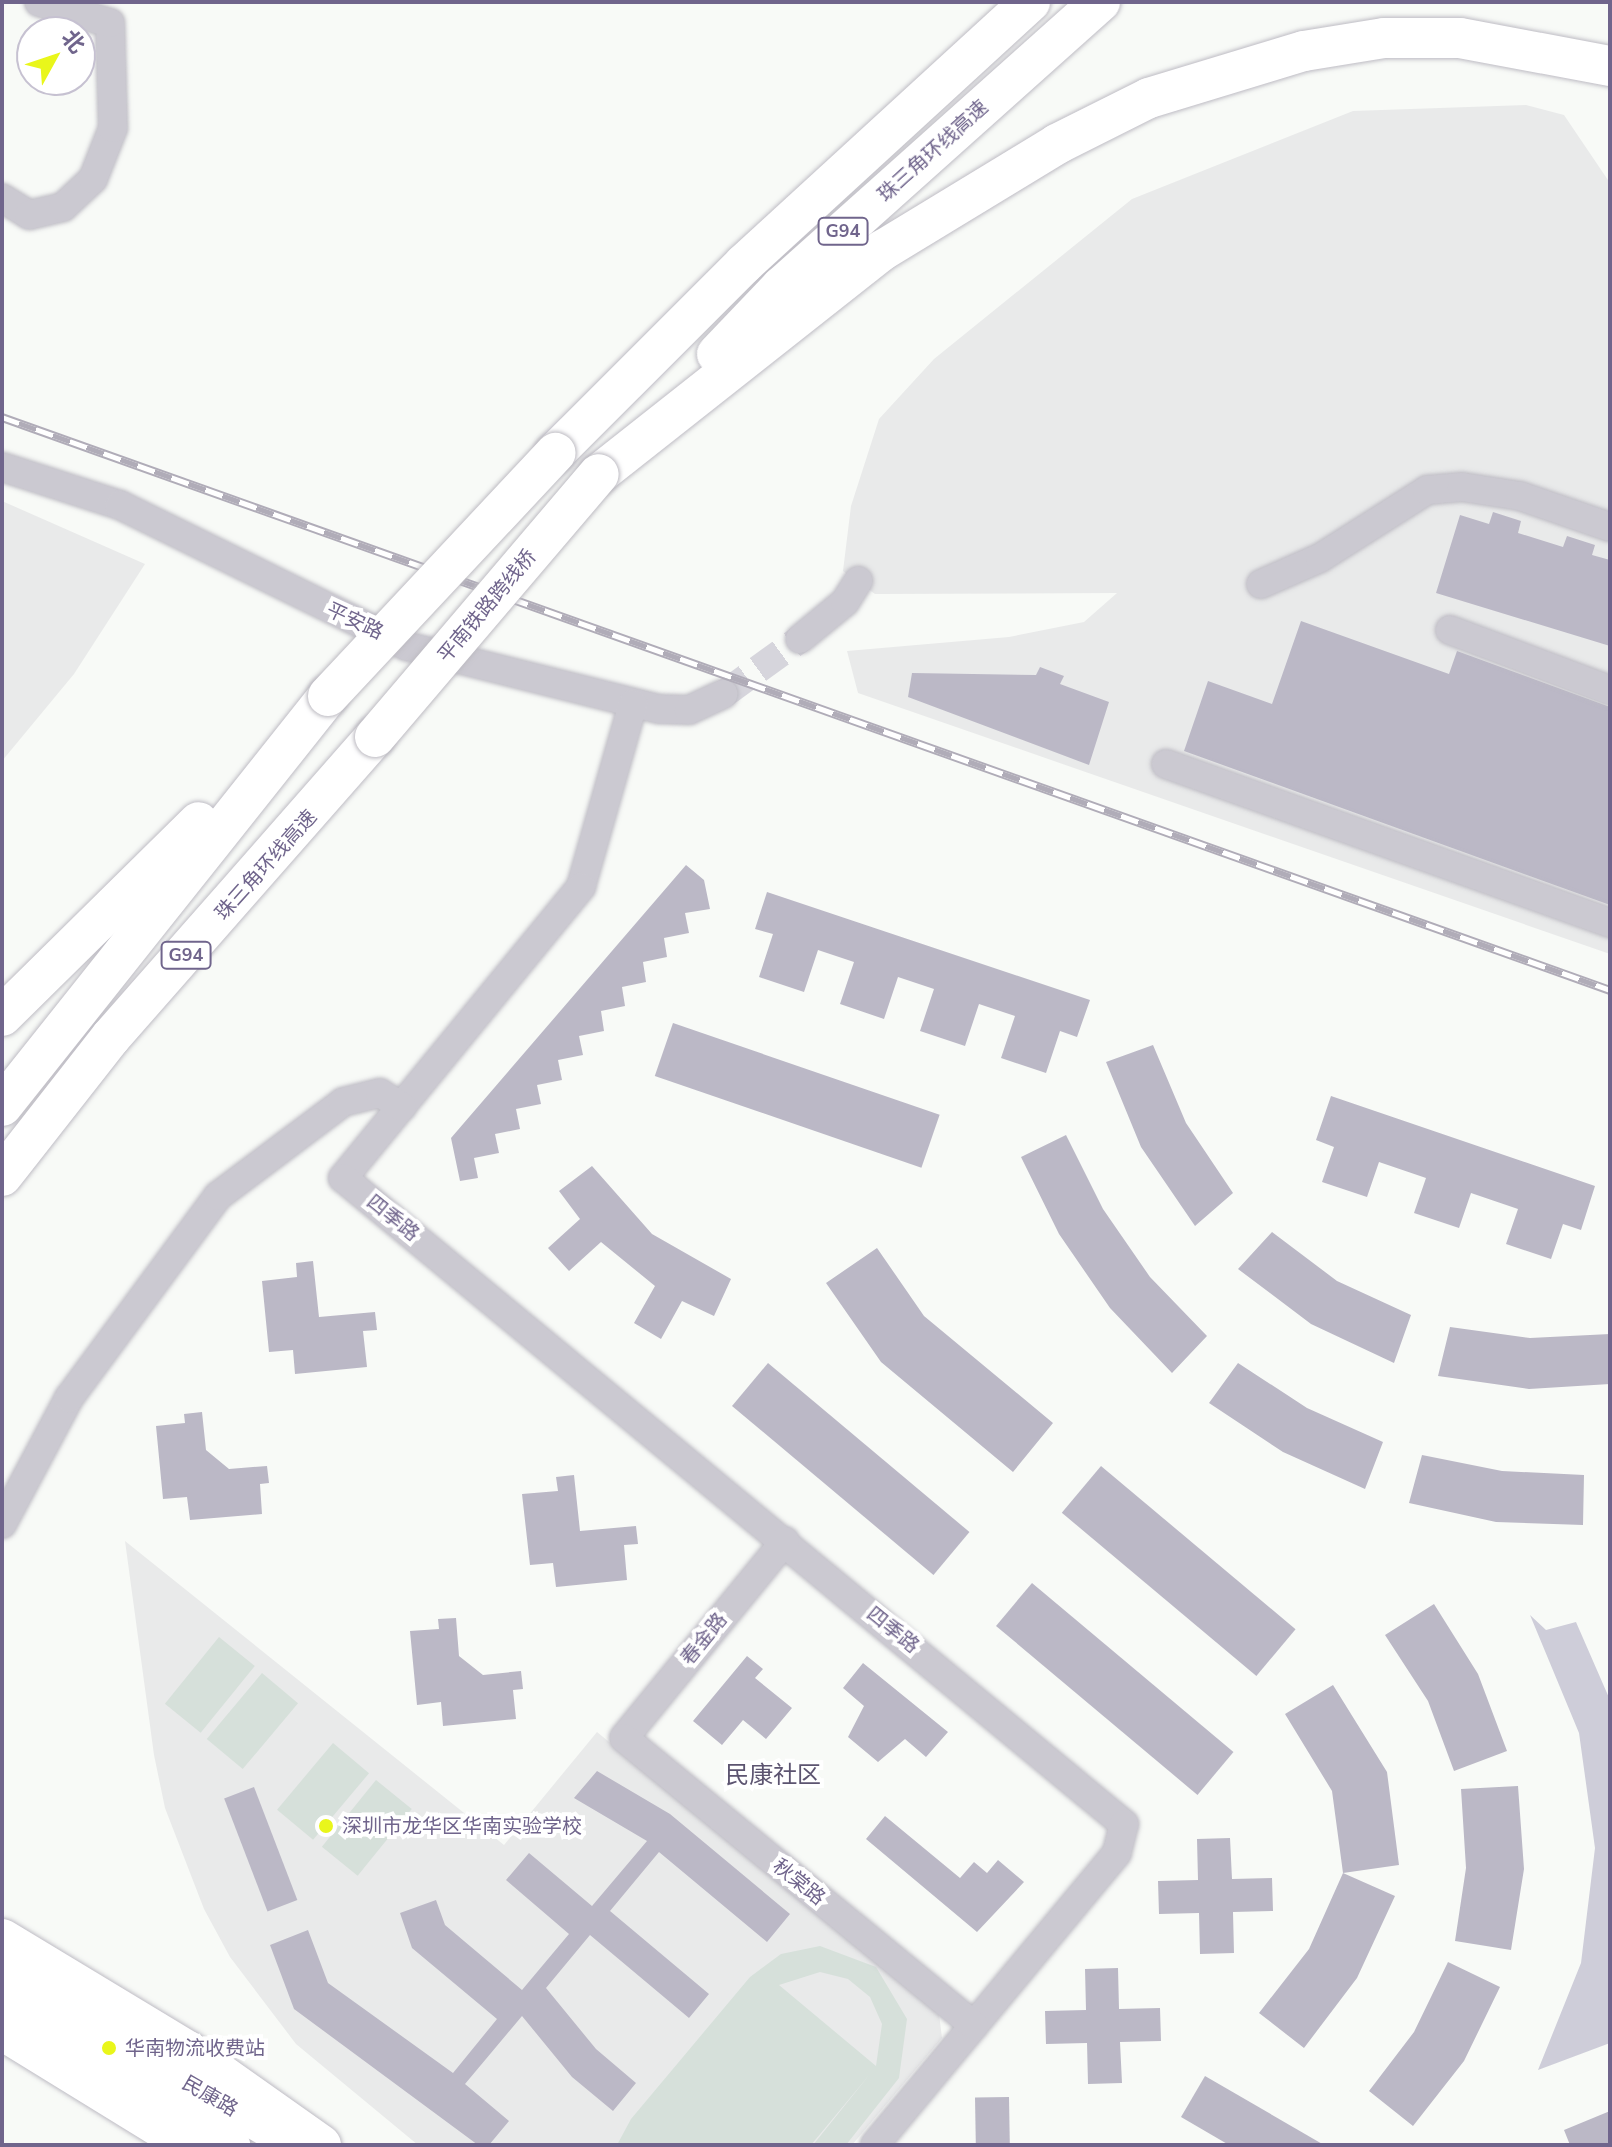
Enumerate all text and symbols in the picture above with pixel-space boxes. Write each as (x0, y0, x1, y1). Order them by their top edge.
north arrow (16, 16, 96, 96)
text: 北 (54, 24, 91, 60)
street label: 珠三角环线高速 (873, 95, 993, 207)
road number: G94 (817, 217, 869, 245)
street label: 平南铁路跨线桥 (433, 545, 541, 667)
street label: 平安路 (323, 597, 387, 645)
street label: 珠三角环线高速 (210, 805, 322, 925)
road number: G94 (160, 941, 212, 969)
street label: 四季路 (362, 1190, 424, 1246)
street label: 四季路 (862, 1602, 924, 1658)
street label: 春金路 (676, 1608, 732, 1670)
district label: 民康社区 (725, 1762, 821, 1790)
place label: 深圳市龙华区华南实验学校 (342, 1814, 582, 1838)
marker: 深圳市龙华区华南实验学校 (317, 1817, 335, 1835)
street label: 秋棠路 (768, 1854, 830, 1910)
place label: 华南物流收费站 (125, 2036, 265, 2060)
marker: 华南物流收费站 (100, 2039, 118, 2057)
street label: 民康路 (178, 2071, 242, 2121)

